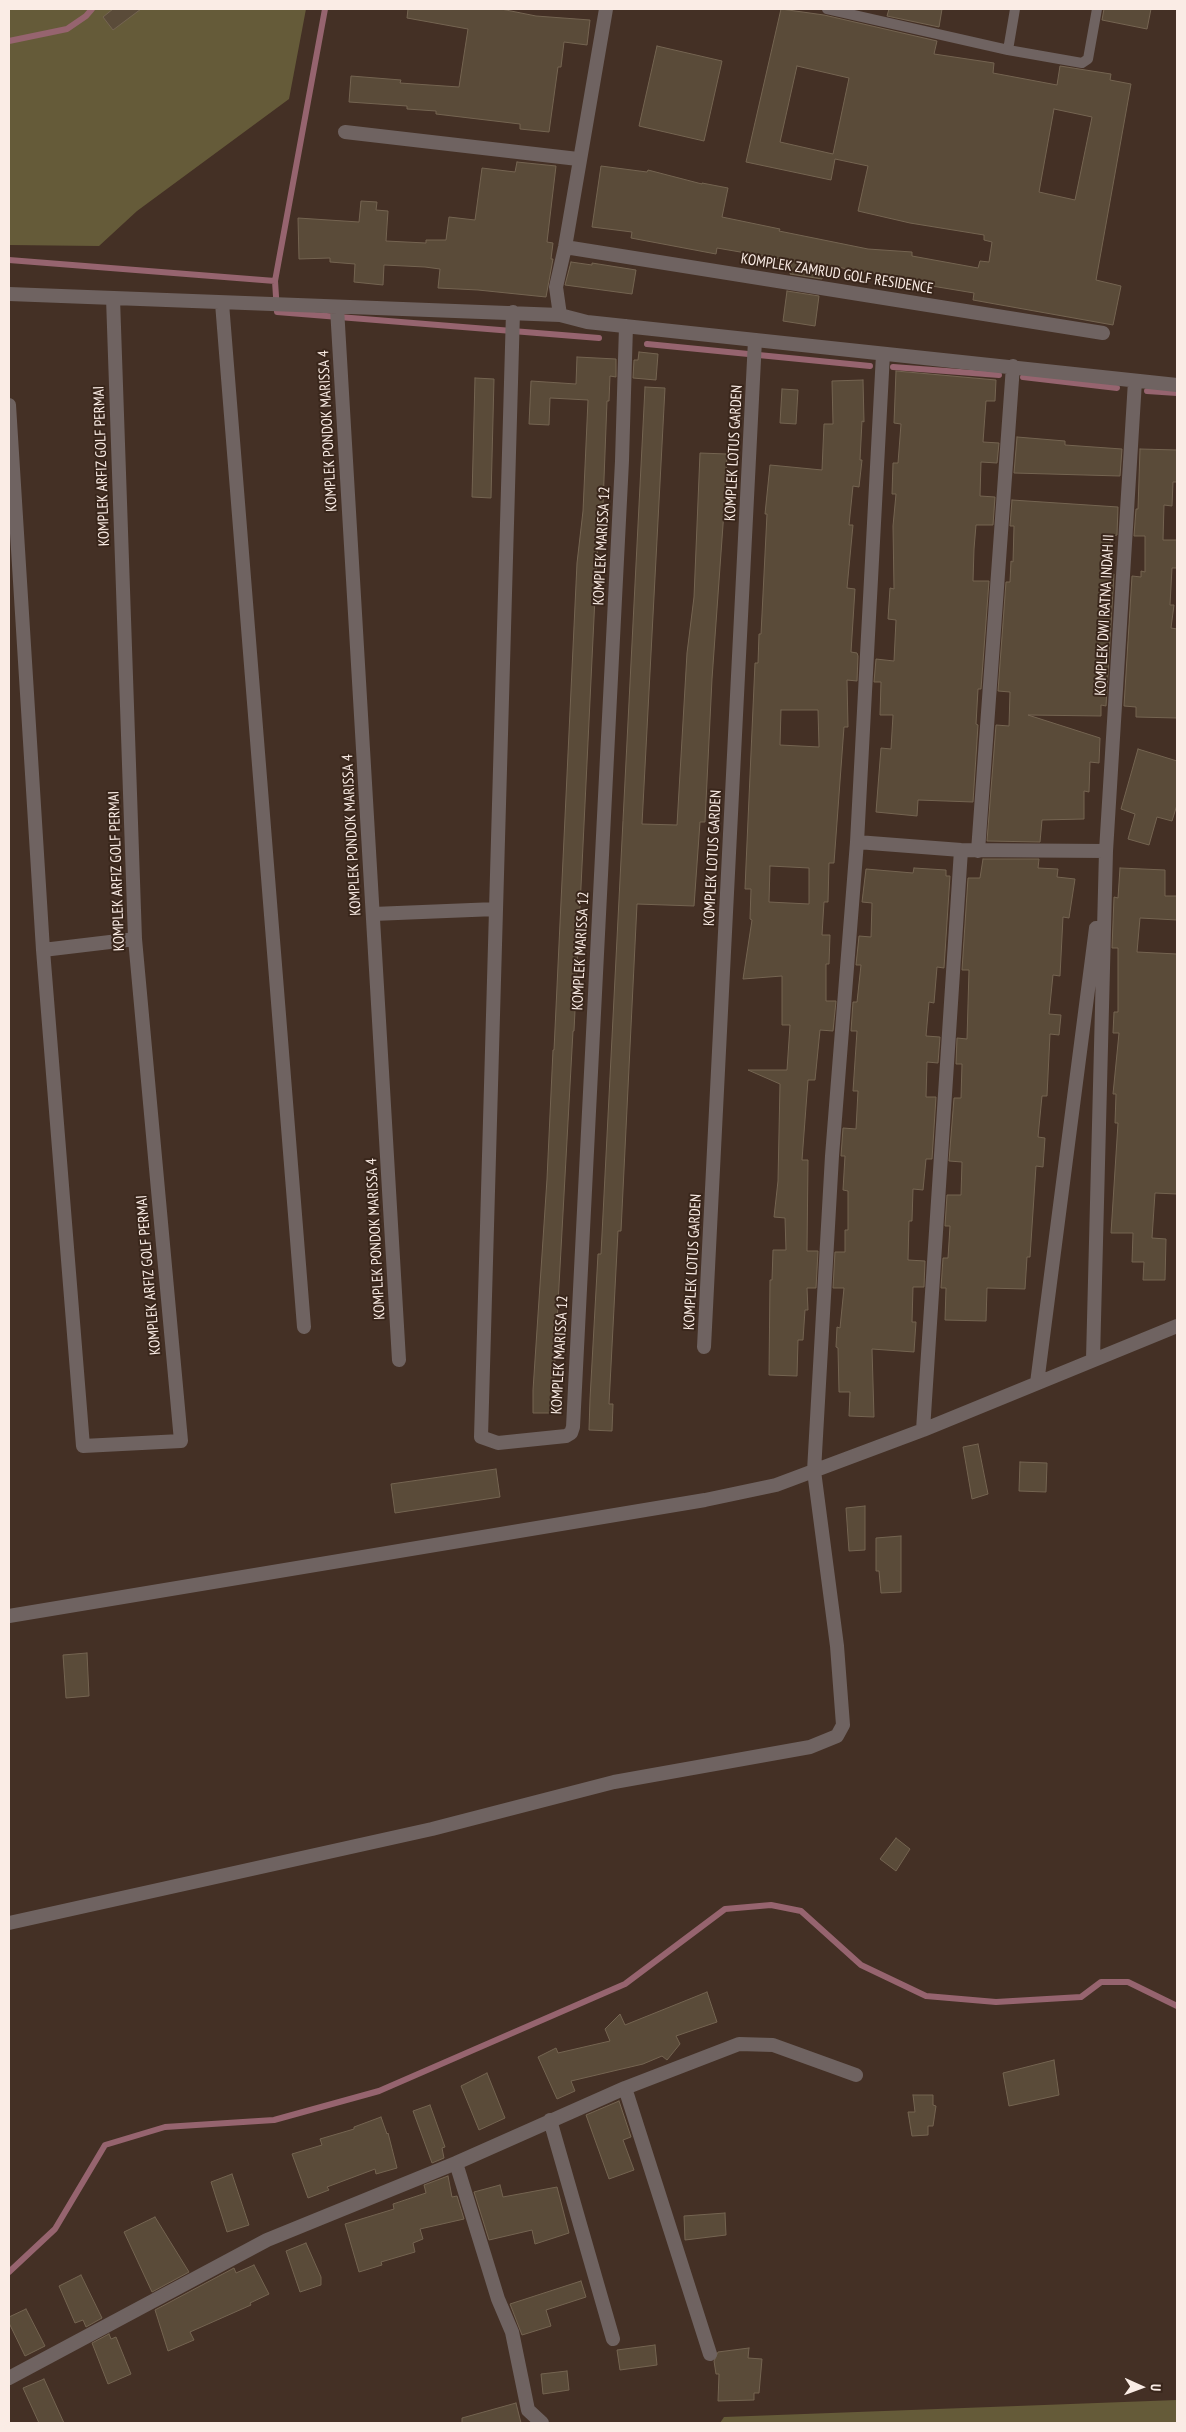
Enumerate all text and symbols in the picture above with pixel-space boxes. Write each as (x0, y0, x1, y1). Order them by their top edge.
street label: KOMPLEK ZAMRUD GOLF RESIDENCE (740, 250, 934, 298)
street label: KOMPLEK PONDOK MARISSA 4 (315, 350, 341, 512)
street label: KOMPLEK LOTUS GARDEN (721, 385, 747, 521)
street label: KOMPLEK ARFIZ GOLF PERMAI (90, 386, 114, 546)
street label: KOMPLEK MARISSA 12 (590, 486, 614, 606)
street label: KOMPLEK DWI RATNA INDAH II (1092, 534, 1118, 696)
street label: KOMPLEK PONDOK MARISSA 4 (339, 754, 365, 916)
street label: KOMPLEK LOTUS GARDEN (700, 790, 726, 926)
street label: KOMPLEK ARFIZ GOLF PERMAI (105, 791, 129, 951)
street label: KOMPLEK MARISSA 12 (569, 891, 593, 1011)
street label: KOMPLEK PONDOK MARISSA 4 (363, 1158, 389, 1320)
street label: KOMPLEK ARFIZ GOLF PERMAI (133, 1194, 165, 1356)
street label: KOMPLEK LOTUS GARDEN (680, 1194, 706, 1330)
street label: KOMPLEK MARISSA 12 (548, 1295, 572, 1415)
north arrow (1116, 2362, 1166, 2412)
text: U (1147, 2384, 1165, 2391)

